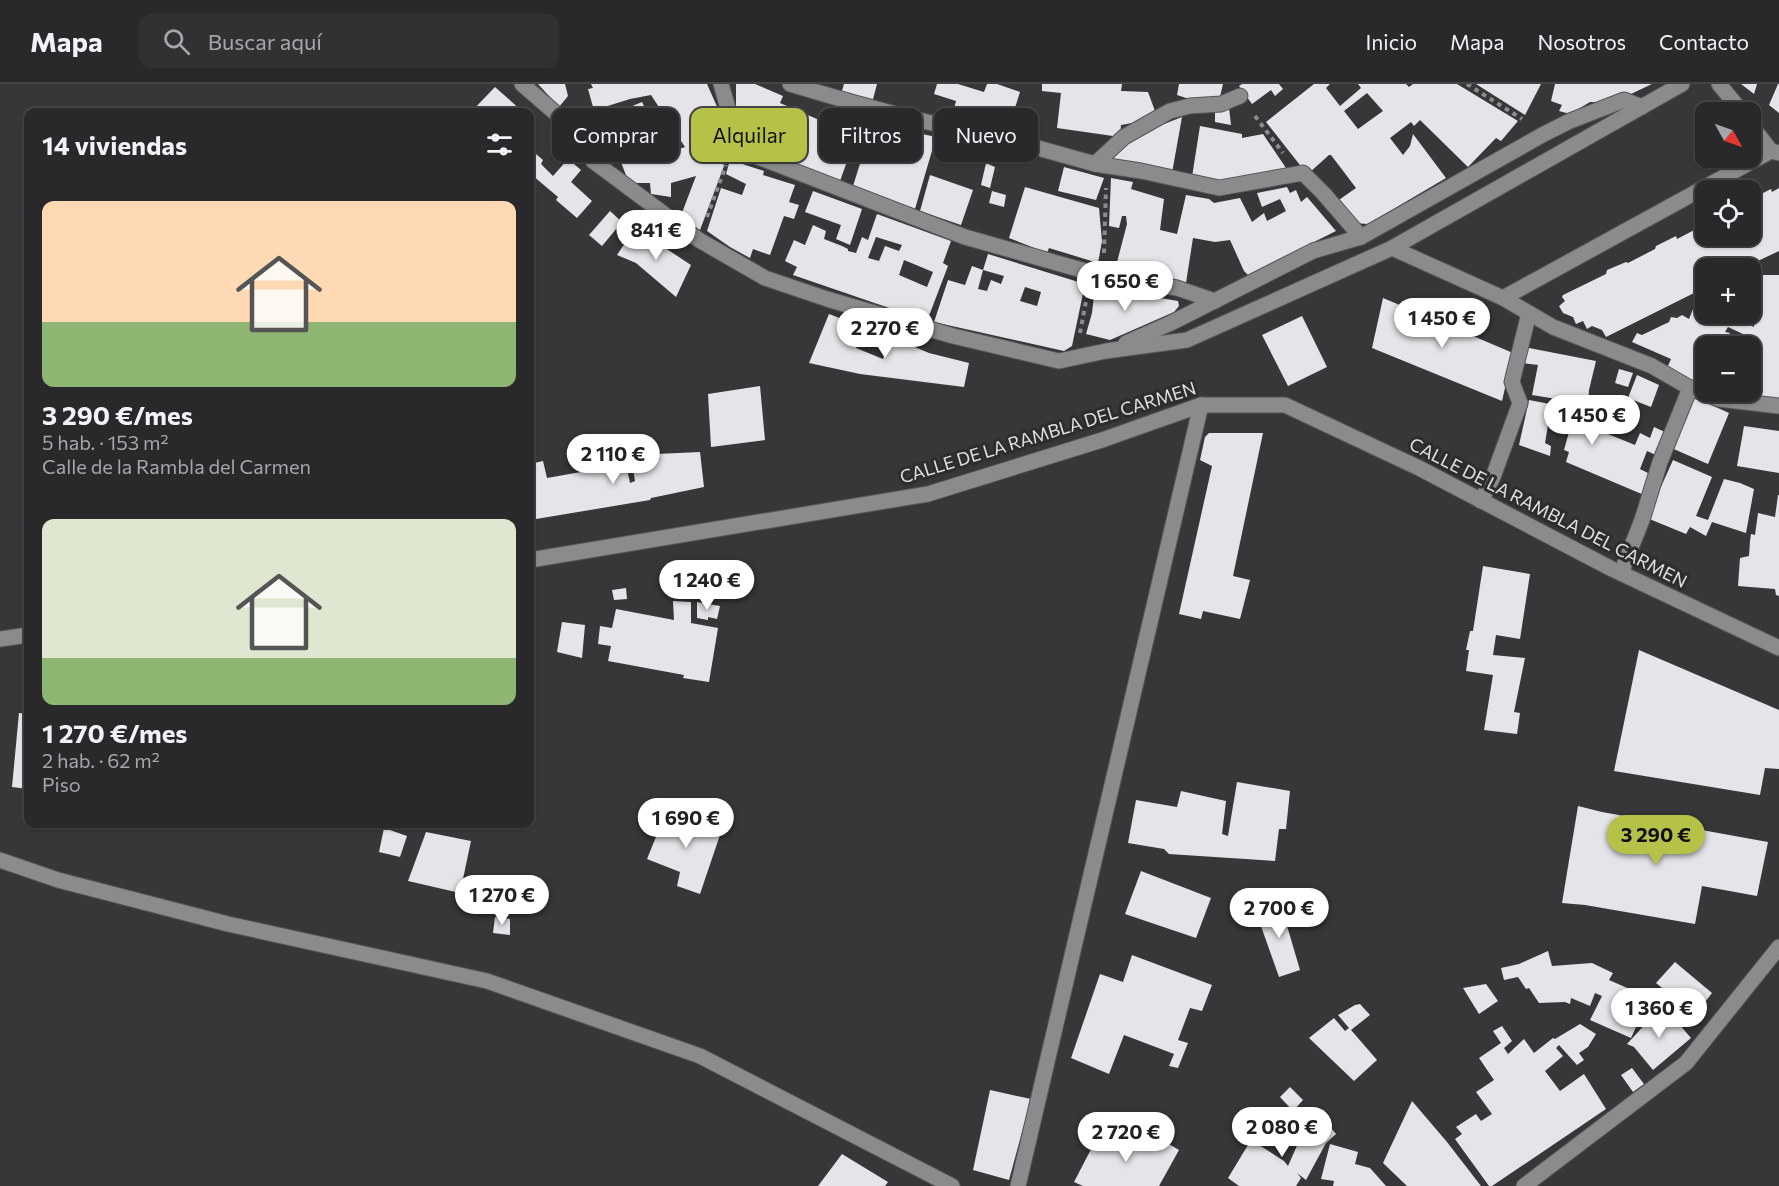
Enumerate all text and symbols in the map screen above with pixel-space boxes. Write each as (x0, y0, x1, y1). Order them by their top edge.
search box (139, 14, 559, 68)
text: Mapa (30, 24, 103, 58)
icon: search (160, 25, 193, 58)
text: Buscar aquí (208, 28, 322, 55)
text: Inicio (1365, 29, 1417, 54)
text: Mapa (1450, 29, 1504, 54)
text: Nosotros (1537, 29, 1626, 54)
text: Contacto (1659, 29, 1749, 54)
north arrow (1695, 102, 1761, 168)
map controls (1695, 102, 1761, 402)
chip: Comprar (552, 108, 679, 162)
chip: Alquilar (691, 108, 807, 162)
chip: Filtros (819, 108, 922, 162)
chip: Nuevo (934, 108, 1038, 162)
icon: filters (483, 128, 516, 161)
text: 14 viviendas (42, 129, 187, 160)
button: locate (1695, 180, 1761, 246)
pin: 841 € (614, 210, 698, 261)
text: 841 € (631, 217, 682, 241)
icon: home (225, 240, 333, 348)
button: + (1695, 258, 1761, 324)
pin: 1 650 € (1070, 261, 1180, 312)
text: 1 650 € (1091, 268, 1159, 292)
pin: 1 450 € (1387, 298, 1497, 349)
text: 1 450 € (1408, 305, 1476, 329)
pin: 2 270 € (830, 308, 940, 359)
text: 2 270 € (851, 315, 919, 339)
button: − (1695, 336, 1761, 402)
street label: CALLE DE LA RAMBLA DEL CARMEN (897, 376, 1198, 488)
pin: 1 450 € (1537, 395, 1647, 446)
text: 3 290 €/mes (42, 399, 193, 430)
text: 1 450 € (1558, 402, 1626, 426)
text: 5 hab. · 153 m² (42, 430, 168, 454)
street label: CALLE DE LA RAMBLA DEL CARMEN (1406, 432, 1691, 592)
pin: 2 110 € (558, 434, 668, 485)
text: 2 110 € (581, 441, 645, 465)
text: Calle de la Rambla del Carmen (42, 454, 311, 478)
icon: home (225, 558, 333, 666)
pin: 1 240 € (652, 560, 762, 611)
text: 1 240 € (673, 567, 741, 591)
text: 1 270 €/mes (42, 717, 187, 748)
text: 2 hab. · 62 m² (42, 748, 160, 772)
text: Piso (42, 772, 81, 796)
pin: 1 690 € (631, 798, 741, 849)
text: 1 690 € (652, 805, 720, 829)
pin: 3 290 € (1601, 815, 1711, 866)
text: 3 290 € (1621, 822, 1691, 846)
pin: 1 270 € (447, 875, 557, 926)
text: 1 270 € (469, 882, 535, 906)
pin: 2 700 € (1224, 888, 1334, 939)
text: 2 700 € (1244, 895, 1314, 919)
pin: 1 360 € (1604, 988, 1714, 1039)
text: 1 360 € (1625, 995, 1693, 1019)
pin: 2 080 € (1227, 1107, 1337, 1158)
pin: 2 720 € (1071, 1112, 1181, 1163)
text: 2 080 € (1246, 1114, 1318, 1138)
text: 2 720 € (1092, 1119, 1160, 1143)

